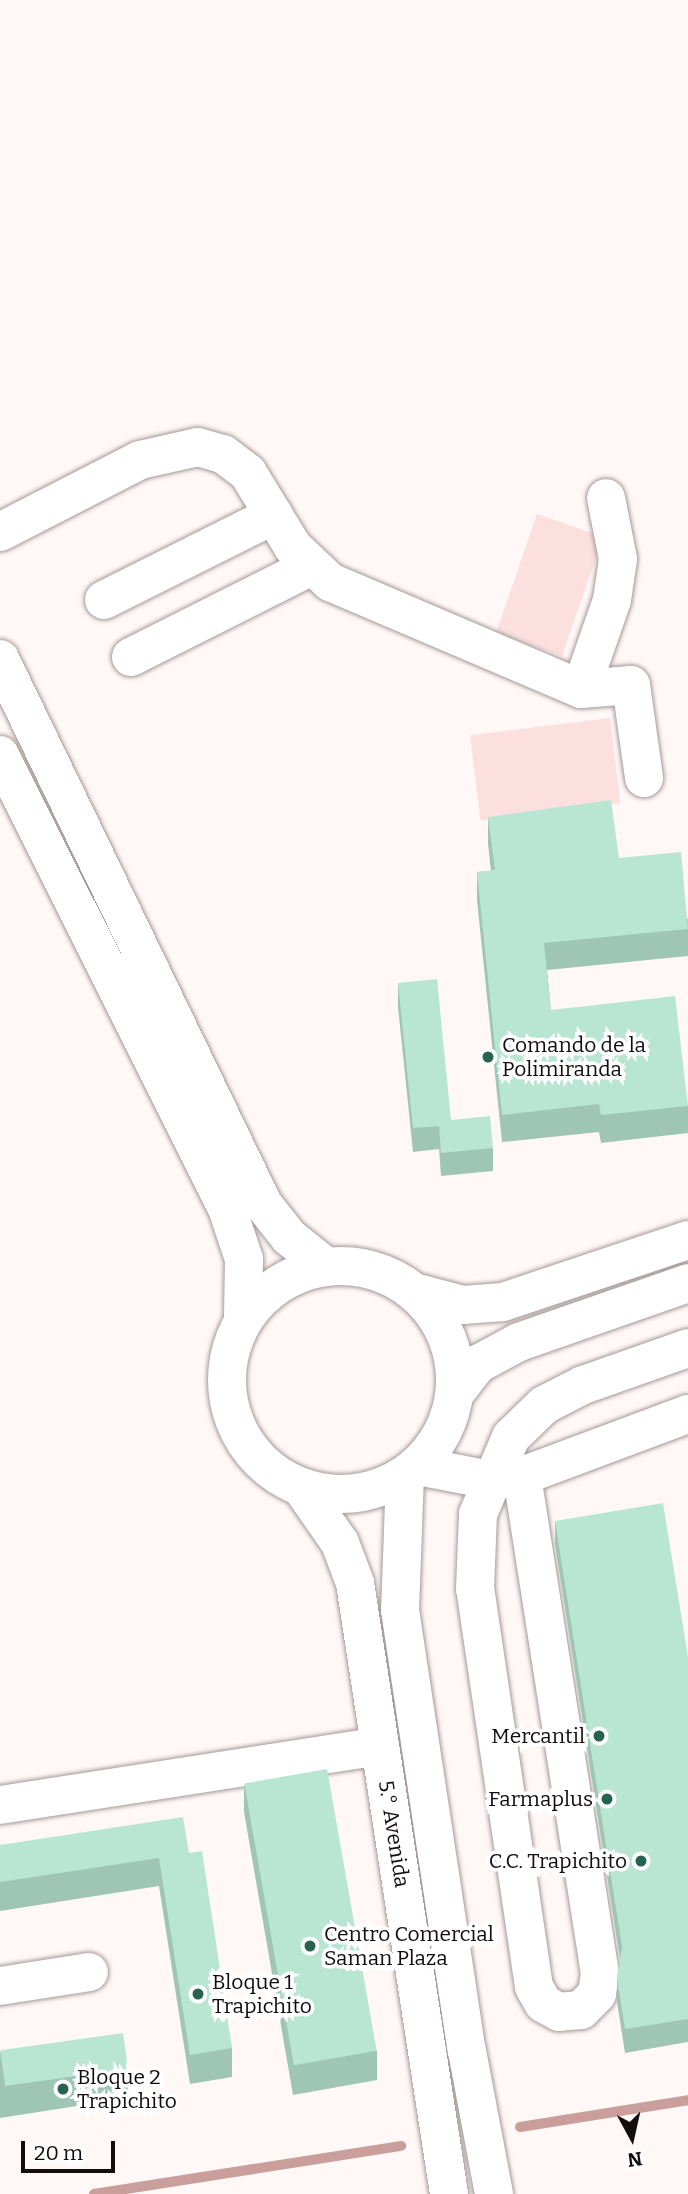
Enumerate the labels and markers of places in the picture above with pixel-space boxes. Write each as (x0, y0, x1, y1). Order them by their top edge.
place label: Comando de la Polimiranda (502, 1032, 646, 1082)
marker: Comando de la Polimiranda (480, 1049, 496, 1065)
place label: Mercantil (491, 1723, 585, 1749)
marker: Mercantil (591, 1728, 607, 1744)
place label: Farmaplus (488, 1786, 593, 1812)
marker: Farmaplus (599, 1791, 615, 1807)
place label: C.C. Trapichito (489, 1848, 627, 1874)
marker: C.C. Trapichito (633, 1853, 649, 1869)
place label: Centro Comercial Saman Plaza (324, 1921, 494, 1971)
marker: Centro Comercial Saman Plaza (302, 1938, 318, 1954)
place label: Bloque 1 Trapichito (212, 1969, 312, 2019)
marker: Bloque 1 Trapichito (190, 1986, 206, 2002)
place label: Bloque 2 Trapichito (77, 2064, 177, 2114)
marker: Bloque 2 Trapichito (55, 2081, 71, 2097)

